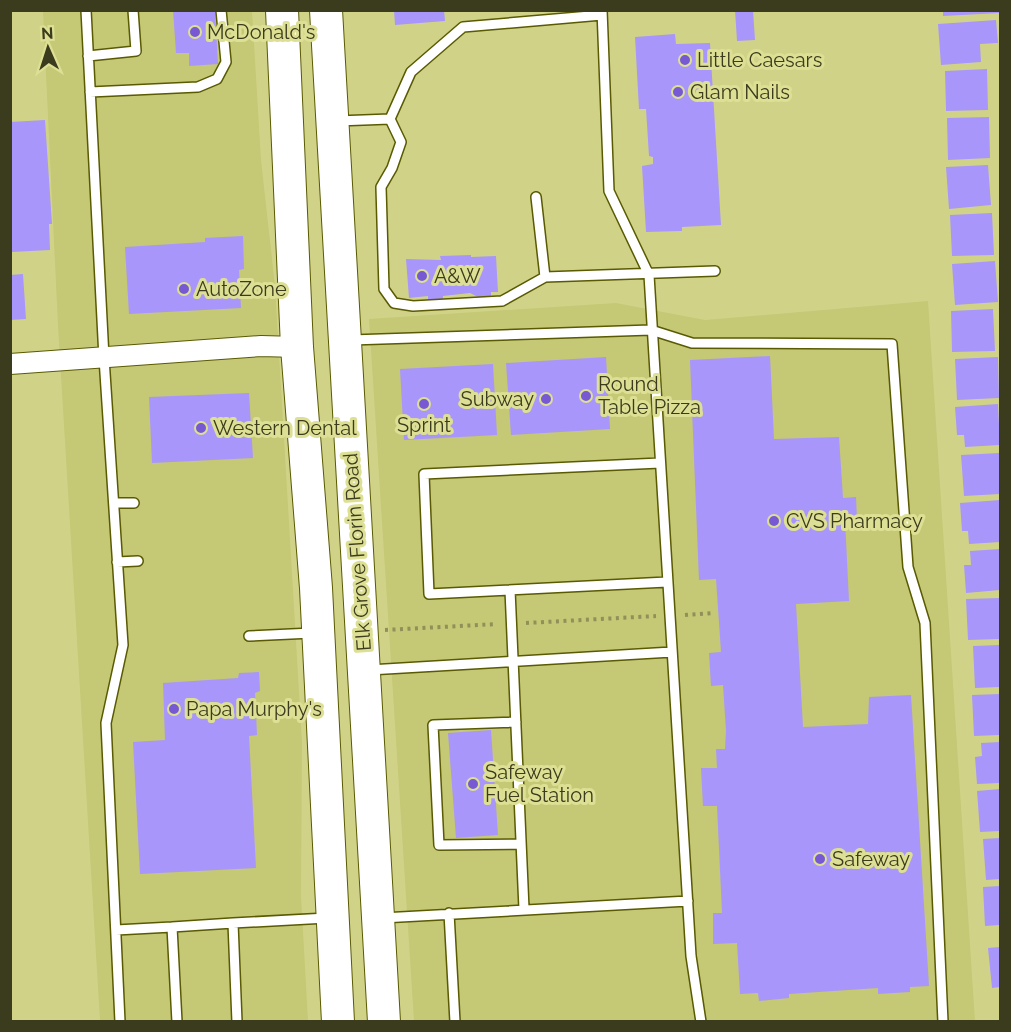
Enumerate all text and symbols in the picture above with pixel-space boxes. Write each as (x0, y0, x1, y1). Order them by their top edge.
north arrow (18, 18, 78, 78)
place label: McDonald's (207, 20, 315, 44)
text: N (41, 24, 54, 43)
marker: McDonald's (188, 25, 202, 39)
place label: Little Caesars (697, 48, 822, 72)
marker: Little Caesars (678, 53, 692, 67)
place label: Glam Nails (690, 80, 790, 104)
marker: Glam Nails (671, 85, 685, 99)
place label: A&W (434, 264, 481, 288)
marker: A&W (415, 269, 429, 283)
place label: AutoZone (196, 277, 287, 301)
marker: AutoZone (177, 282, 191, 296)
place label: Round Table Pizza (598, 372, 701, 419)
place label: Subway (461, 387, 534, 411)
marker: Round Table Pizza (579, 389, 593, 403)
marker: Subway (539, 392, 553, 406)
marker: Sprint (417, 397, 431, 411)
place label: Sprint (397, 413, 451, 437)
place label: Western Dental (213, 416, 357, 440)
marker: Western Dental (194, 421, 208, 435)
street label: Elk Grove Florin Road (338, 452, 376, 652)
place label: CVS Pharmacy (786, 509, 923, 533)
marker: CVS Pharmacy (767, 514, 781, 528)
place label: Papa Murphy's (186, 697, 322, 721)
marker: Papa Murphy's (167, 702, 181, 716)
place label: Safeway Fuel Station (485, 760, 594, 807)
marker: Safeway Fuel Station (466, 777, 480, 791)
place label: Safeway (832, 847, 910, 871)
marker: Safeway (813, 852, 827, 866)

